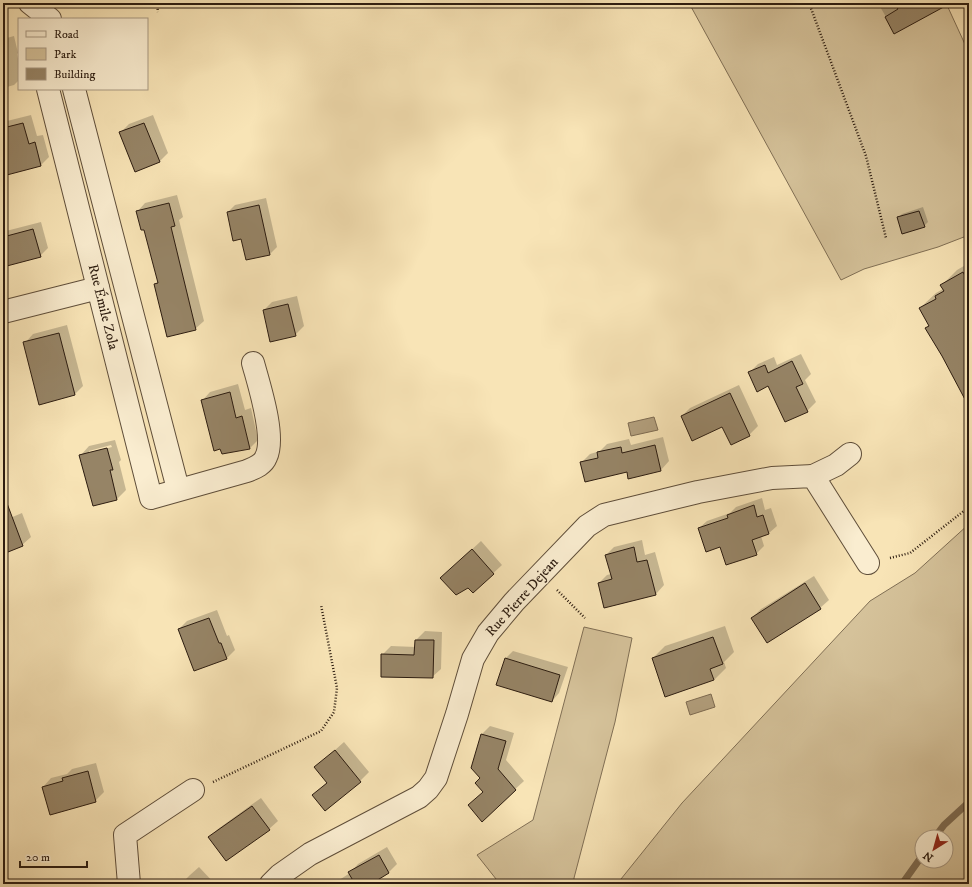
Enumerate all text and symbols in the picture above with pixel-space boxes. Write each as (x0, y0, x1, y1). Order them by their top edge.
legend (18, 18, 148, 90)
text: Road (54, 27, 79, 42)
text: Park (54, 47, 76, 62)
text: Building (54, 67, 95, 82)
street label: Rue Émile Zola (84, 262, 122, 352)
street label: Rue Pierre Dejean (482, 553, 563, 640)
north arrow (914, 829, 954, 869)
scale bar (20, 843, 87, 869)
text: N (921, 848, 936, 864)
text: 20 m (26, 850, 50, 865)

